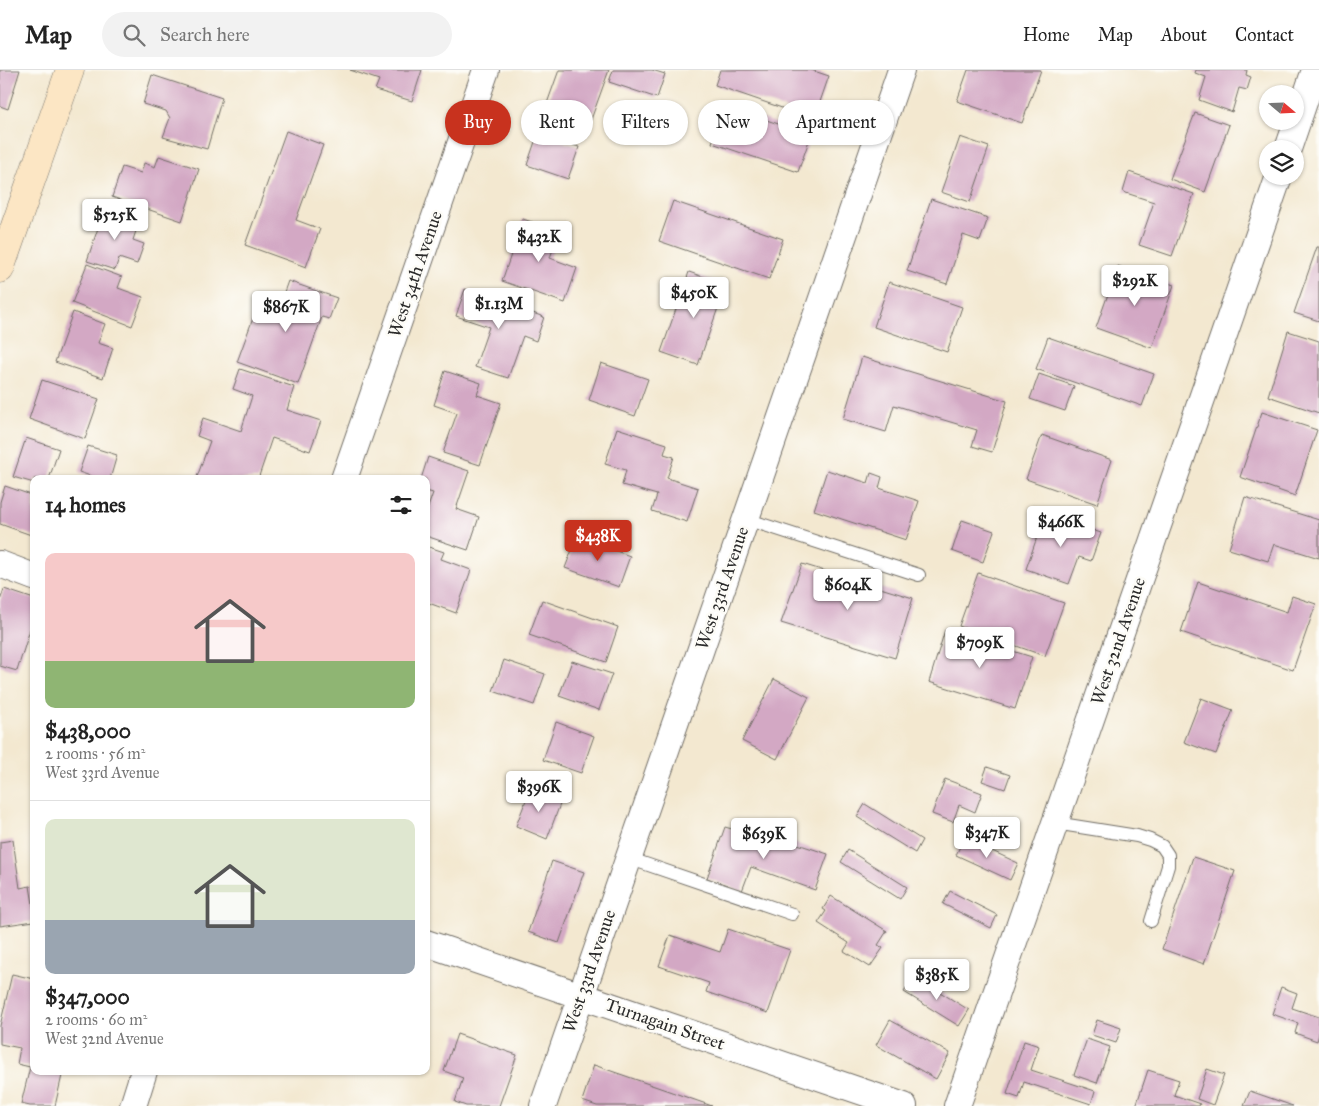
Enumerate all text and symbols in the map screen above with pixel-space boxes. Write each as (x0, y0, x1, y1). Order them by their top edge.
search box (102, 12, 452, 57)
text: Map (25, 20, 72, 50)
icon: search (120, 21, 148, 49)
text: Search here (160, 23, 250, 46)
text: Home (1023, 24, 1070, 46)
text: Map (1098, 24, 1133, 46)
text: About (1161, 24, 1207, 46)
text: Contact (1235, 24, 1294, 46)
north arrow (1259, 85, 1304, 130)
map controls (1259, 85, 1304, 185)
chip: Buy (445, 100, 511, 145)
chip: Rent (521, 100, 593, 145)
chip: Filters (603, 100, 688, 145)
chip: New (698, 100, 768, 145)
chip: Apartment (778, 100, 894, 145)
button: layers (1259, 140, 1304, 185)
pin: $525K (80, 198, 150, 241)
text: $525K (93, 205, 137, 224)
street label: West 34th Avenue (383, 208, 447, 340)
pin: $432K (504, 220, 574, 263)
text: $432K (517, 227, 561, 246)
pin: $292K (1100, 264, 1170, 307)
text: $292K (1112, 271, 1158, 290)
pin: $450K (659, 276, 729, 319)
text: $450K (671, 283, 717, 302)
pin: $1.13M (458, 288, 540, 330)
pin: $867K (251, 290, 321, 333)
text: $1.13M (475, 294, 523, 313)
text: $867K (263, 297, 309, 316)
icon: filters (387, 491, 415, 519)
text: 14 homes (45, 492, 126, 518)
pin: $466K (1026, 506, 1096, 548)
text: $466K (1038, 512, 1084, 531)
pin: $438K (563, 520, 633, 562)
street label: West 33rd Avenue (691, 524, 753, 652)
text: $438K (576, 526, 620, 545)
pin: $604K (813, 568, 883, 611)
street label: West 32nd Avenue (1086, 574, 1150, 708)
text: $604K (824, 575, 872, 594)
icon: home (185, 586, 275, 676)
pin: $709K (945, 626, 1015, 669)
text: $709K (956, 633, 1004, 652)
text: $438,000 (45, 718, 131, 744)
text: 2 rooms · 56 m² (45, 744, 145, 763)
text: West 33rd Avenue (45, 763, 159, 782)
pin: $396K (504, 770, 574, 813)
text: $396K (517, 777, 561, 796)
pin: $347K (952, 816, 1022, 859)
pin: $639K (729, 818, 799, 860)
text: $347K (965, 823, 1009, 842)
text: $639K (742, 824, 786, 843)
icon: home (185, 851, 275, 941)
street label: West 33rd Avenue (558, 907, 620, 1035)
pin: $385K (902, 958, 972, 1001)
text: $385K (915, 965, 959, 984)
text: $347,000 (45, 984, 130, 1010)
street label: Turnagain Street (602, 993, 728, 1056)
text: 2 rooms · 60 m² (45, 1010, 147, 1029)
text: West 32nd Avenue (45, 1029, 164, 1048)

